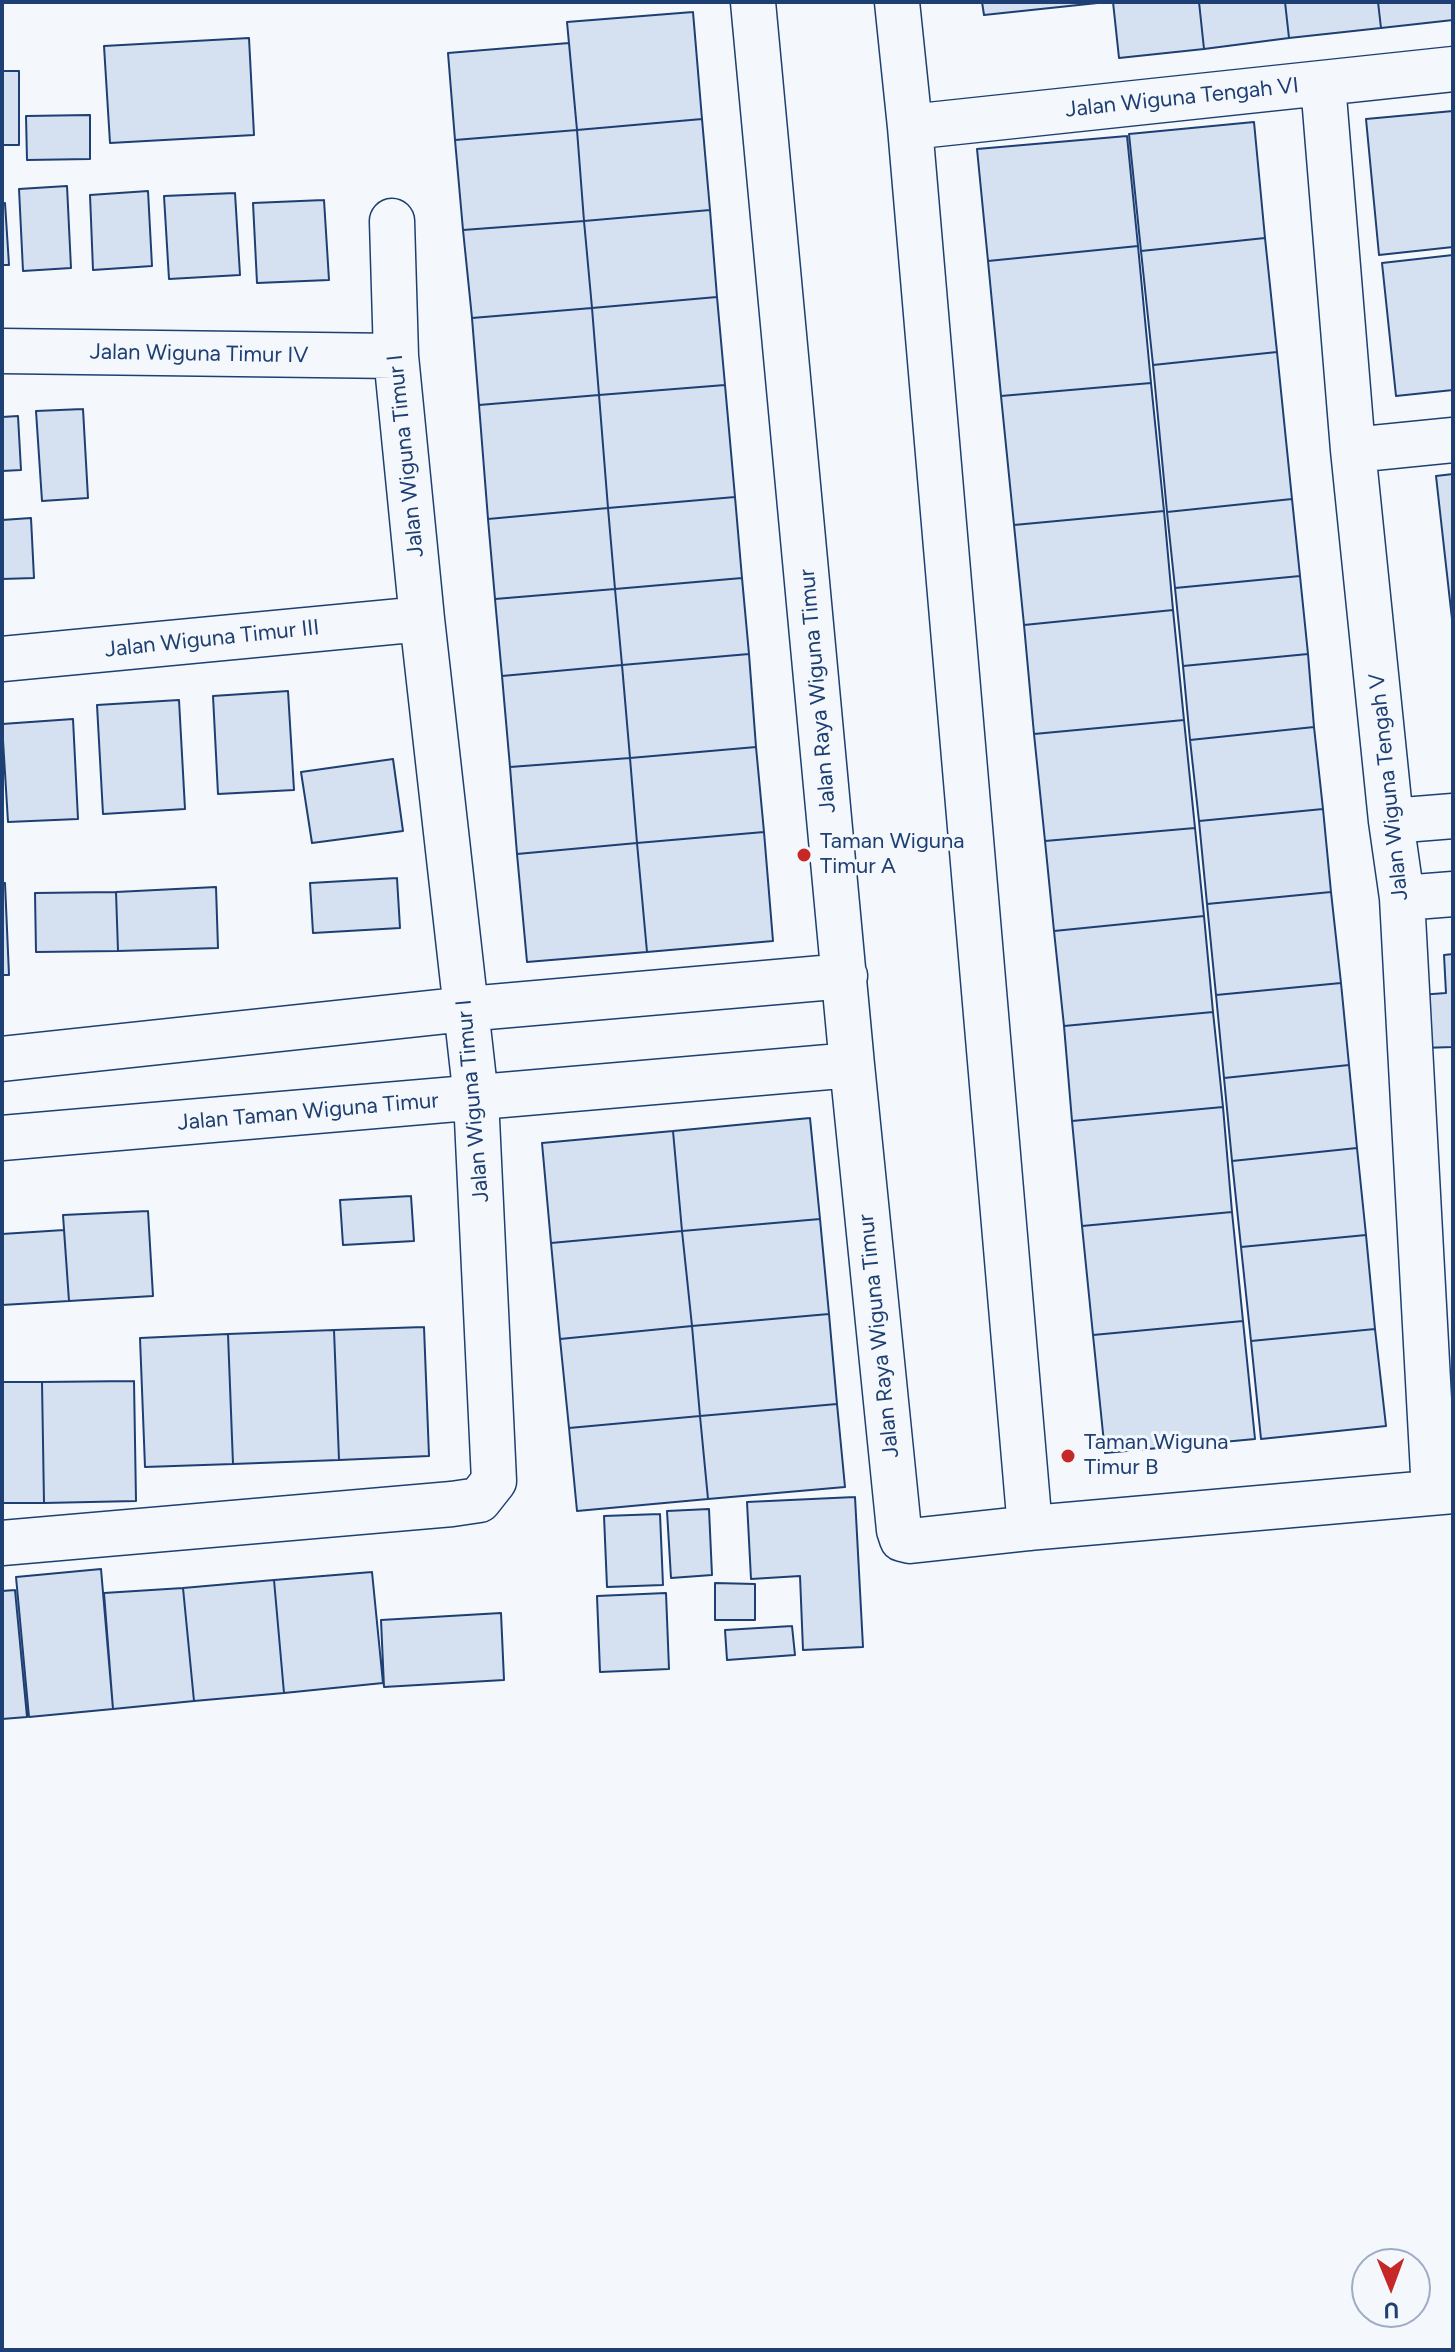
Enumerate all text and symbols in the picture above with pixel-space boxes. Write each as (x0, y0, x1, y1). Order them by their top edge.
street label: Jalan Wiguna Tengah VI (1064, 73, 1300, 123)
street label: Jalan Wiguna Timur IV (89, 339, 309, 369)
street label: Jalan Wiguna Timur I (382, 353, 430, 559)
street label: Jalan Raya Wiguna Timur (794, 568, 842, 814)
street label: Jalan Wiguna Timur III (103, 615, 321, 663)
street label: Jalan Wiguna Tengah V (1364, 672, 1414, 902)
place label: Taman Wiguna Timur A (820, 829, 965, 880)
marker: Taman Wiguna Timur A (795, 846, 813, 864)
street label: Jalan Wiguna Timur I (451, 998, 495, 1204)
street label: Jalan Taman Wiguna Timur (176, 1087, 440, 1137)
street label: Jalan Raya Wiguna Timur (853, 1213, 905, 1459)
place label: Taman Wiguna Timur B (1084, 1430, 1229, 1482)
marker: Taman Wiguna Timur B (1059, 1447, 1077, 1465)
north arrow (1351, 2248, 1431, 2328)
text: U (1383, 2297, 1399, 2324)

